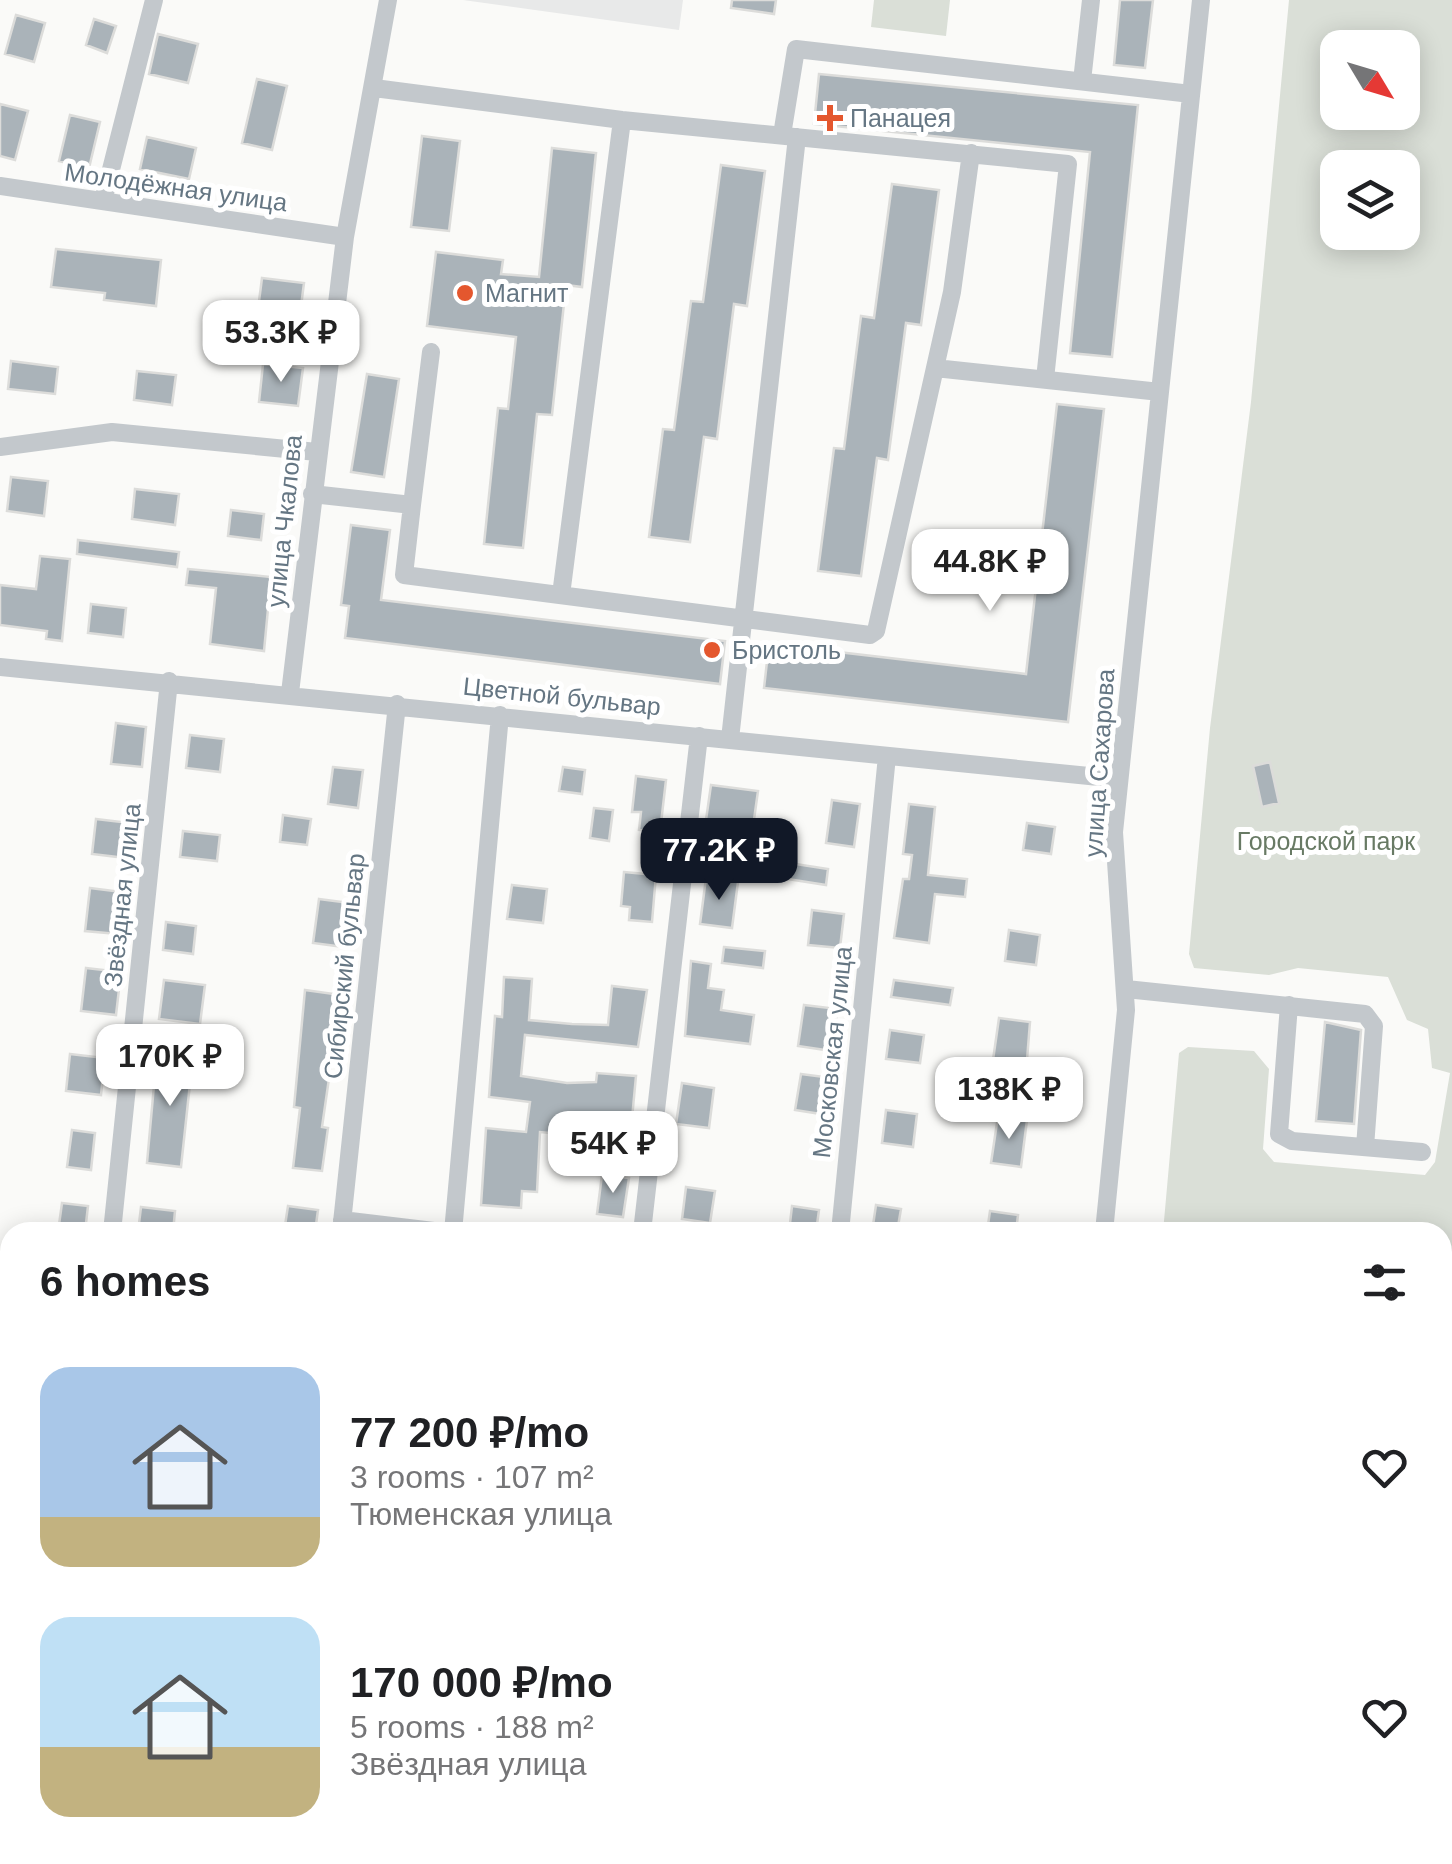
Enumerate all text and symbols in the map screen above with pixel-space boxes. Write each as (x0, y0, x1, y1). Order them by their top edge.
north arrow (1320, 30, 1420, 130)
map controls (1320, 30, 1420, 250)
place label: Панацея (850, 104, 951, 132)
marker: Панацея (819, 107, 841, 129)
button: layers (1320, 150, 1420, 250)
street label: Молодёжная улица (63, 157, 289, 217)
place label: Магнит (485, 279, 569, 307)
marker: Магнит (454, 282, 476, 304)
pin: 53.3K ₽ (189, 300, 373, 385)
text: 53.3K ₽ (225, 314, 337, 350)
street label: улица Чкалова (261, 433, 307, 609)
pin: 44.8K ₽ (898, 529, 1082, 614)
text: 44.8K ₽ (934, 543, 1046, 579)
place label: Бристоль (732, 636, 841, 664)
marker: Бристоль (701, 639, 723, 661)
street label: улица Сахарова (1078, 668, 1120, 858)
street label: Цветной бульвар (462, 672, 662, 720)
street label: Звёздная улица (98, 802, 146, 988)
pin: 77.2K ₽ (627, 818, 811, 903)
park label: Городской парк (1237, 827, 1416, 855)
text: 77.2K ₽ (663, 832, 775, 868)
street label: Сибирский бульвар (318, 852, 370, 1080)
street label: Московская улица (807, 945, 857, 1159)
pin: 170K ₽ (89, 1024, 251, 1109)
text: 170K ₽ (118, 1038, 222, 1074)
pin: 138K ₽ (928, 1057, 1090, 1142)
text: 138K ₽ (957, 1071, 1061, 1107)
pin: 54K ₽ (543, 1111, 683, 1196)
text: 54K ₽ (570, 1125, 656, 1161)
icon: filters (1357, 1255, 1412, 1310)
text: 6 homes (40, 1258, 210, 1305)
icon: home (120, 1407, 240, 1527)
text: 77 200 ₽/mo (350, 1409, 589, 1456)
icon: heart (1357, 1440, 1412, 1495)
text: 3 rooms · 107 m² (350, 1459, 594, 1495)
text: Тюменская улица (350, 1496, 612, 1532)
icon: home (120, 1657, 240, 1777)
text: 170 000 ₽/mo (350, 1659, 613, 1706)
icon: heart (1357, 1690, 1412, 1745)
text: 5 rooms · 188 m² (350, 1709, 594, 1745)
text: Звёздная улица (350, 1746, 586, 1782)

